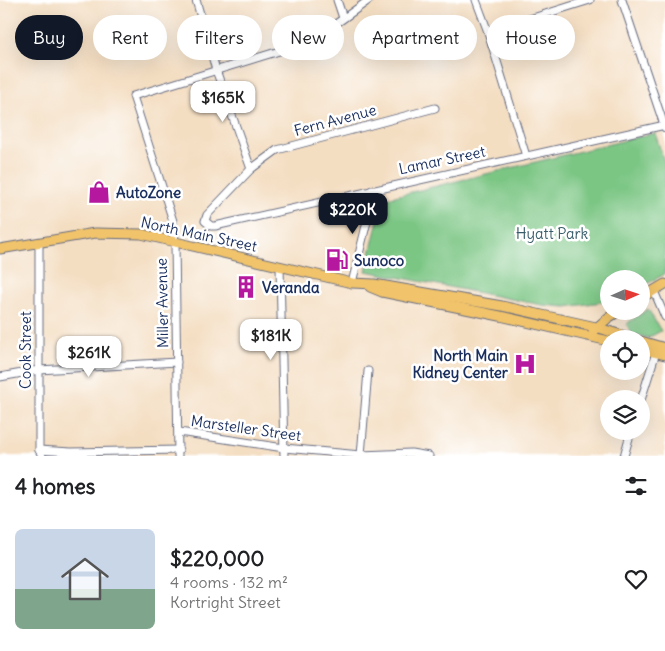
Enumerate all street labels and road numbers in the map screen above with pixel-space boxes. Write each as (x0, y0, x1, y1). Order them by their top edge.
street label: Fern Avenue (292, 100, 378, 140)
street label: Lamar Street (397, 142, 487, 178)
street label: North Main Street (139, 212, 259, 256)
street label: Miller Avenue (152, 258, 172, 348)
street label: Cook Street (16, 311, 35, 389)
street label: Marsteller Street (190, 411, 302, 445)

